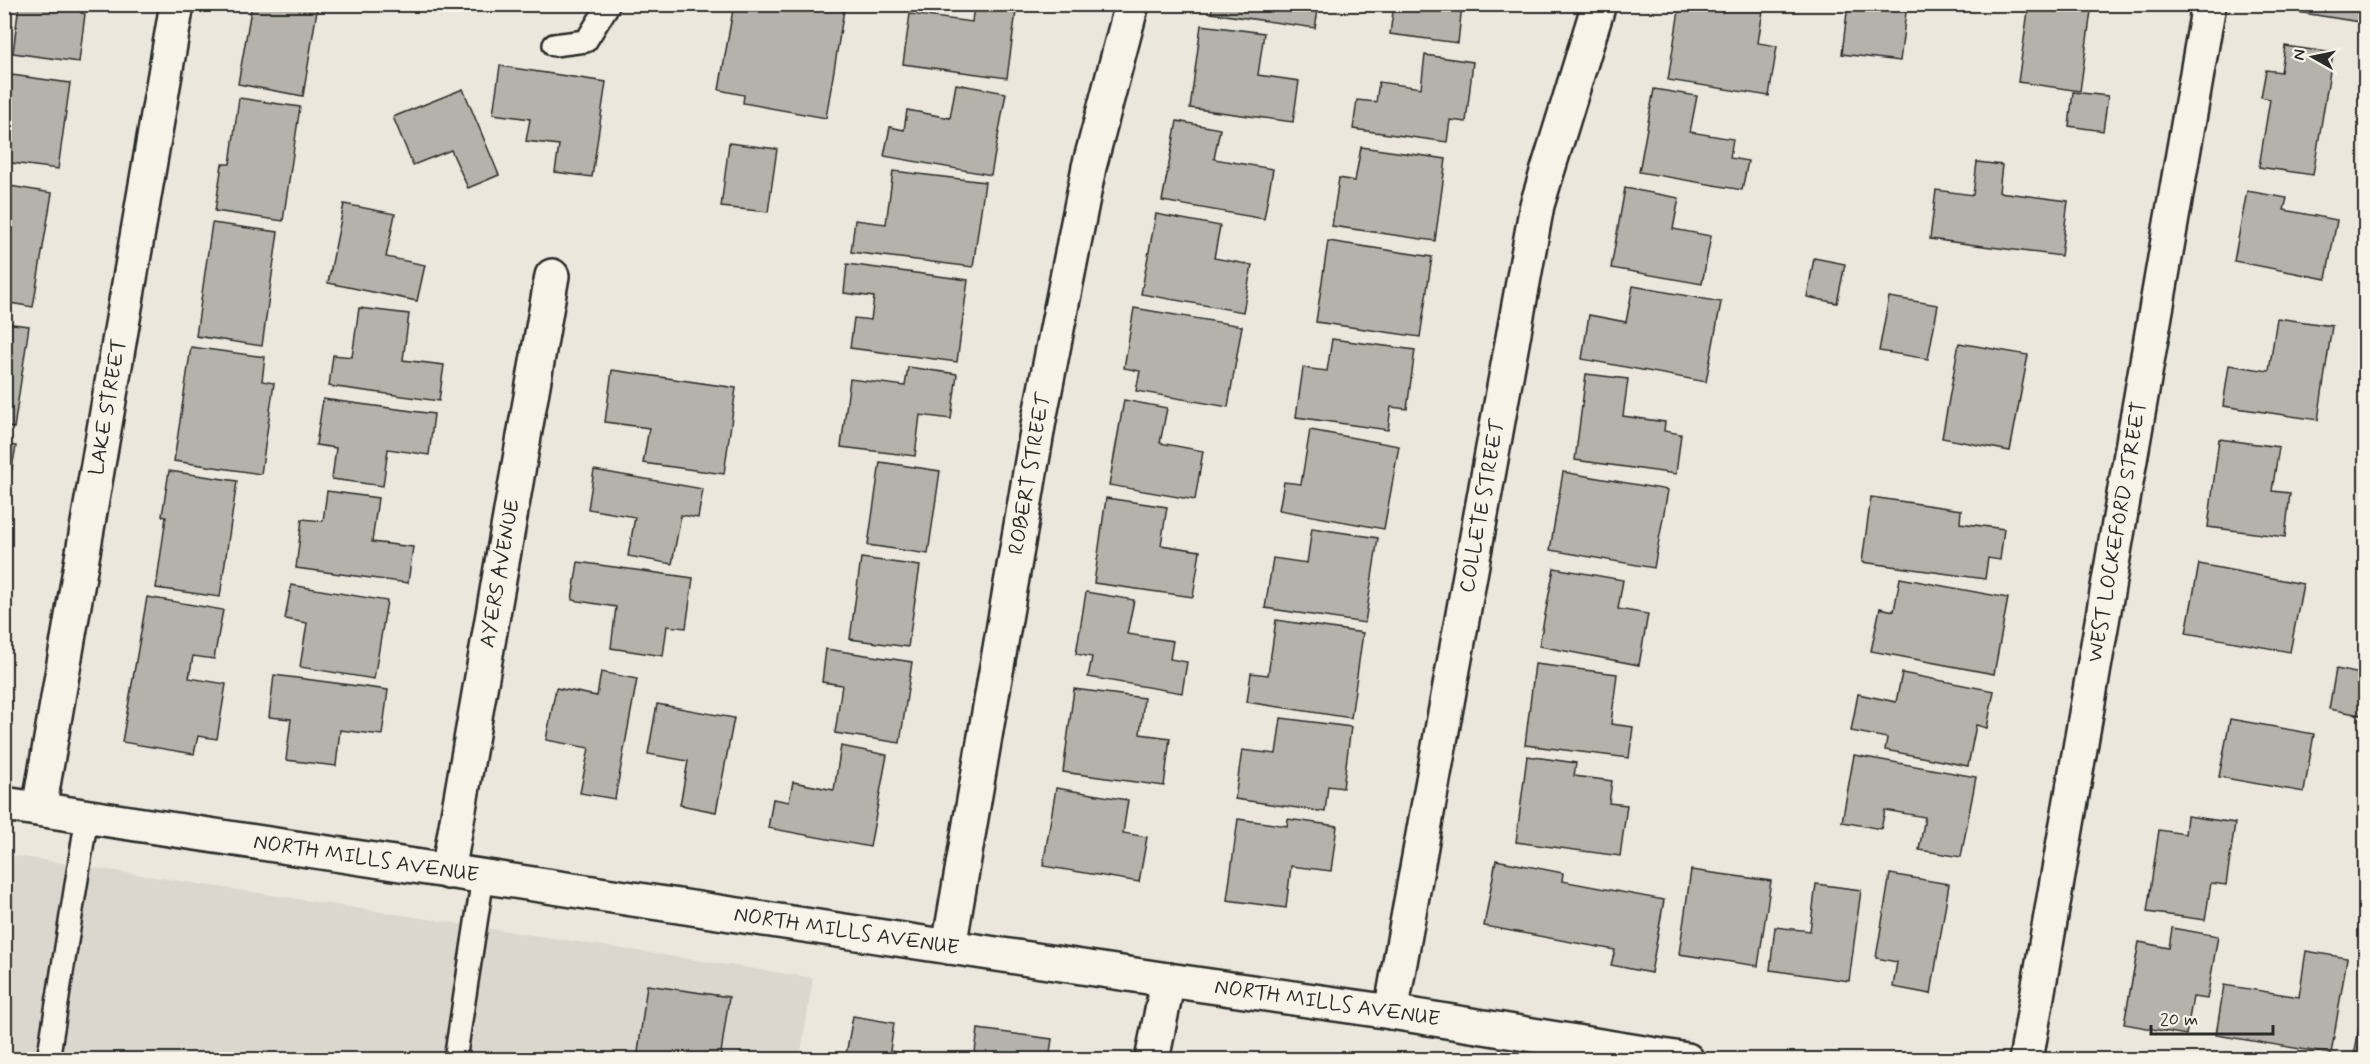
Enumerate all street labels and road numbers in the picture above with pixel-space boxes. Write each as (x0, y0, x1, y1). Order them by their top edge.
street label: LAKE STREET (82, 336, 133, 477)
street label: ROBERT STREET (1002, 390, 1058, 557)
street label: WEST LOCKEFORD STREET (2081, 399, 2154, 664)
street label: COLLETE STREET (1453, 417, 1512, 595)
street label: AYERS AVENUE (473, 497, 527, 650)
street label: NORTH MILLS AVENUE (251, 828, 480, 890)
street label: NORTH MILLS AVENUE (732, 901, 961, 962)
street label: NORTH MILLS AVENUE (1213, 973, 1442, 1034)

